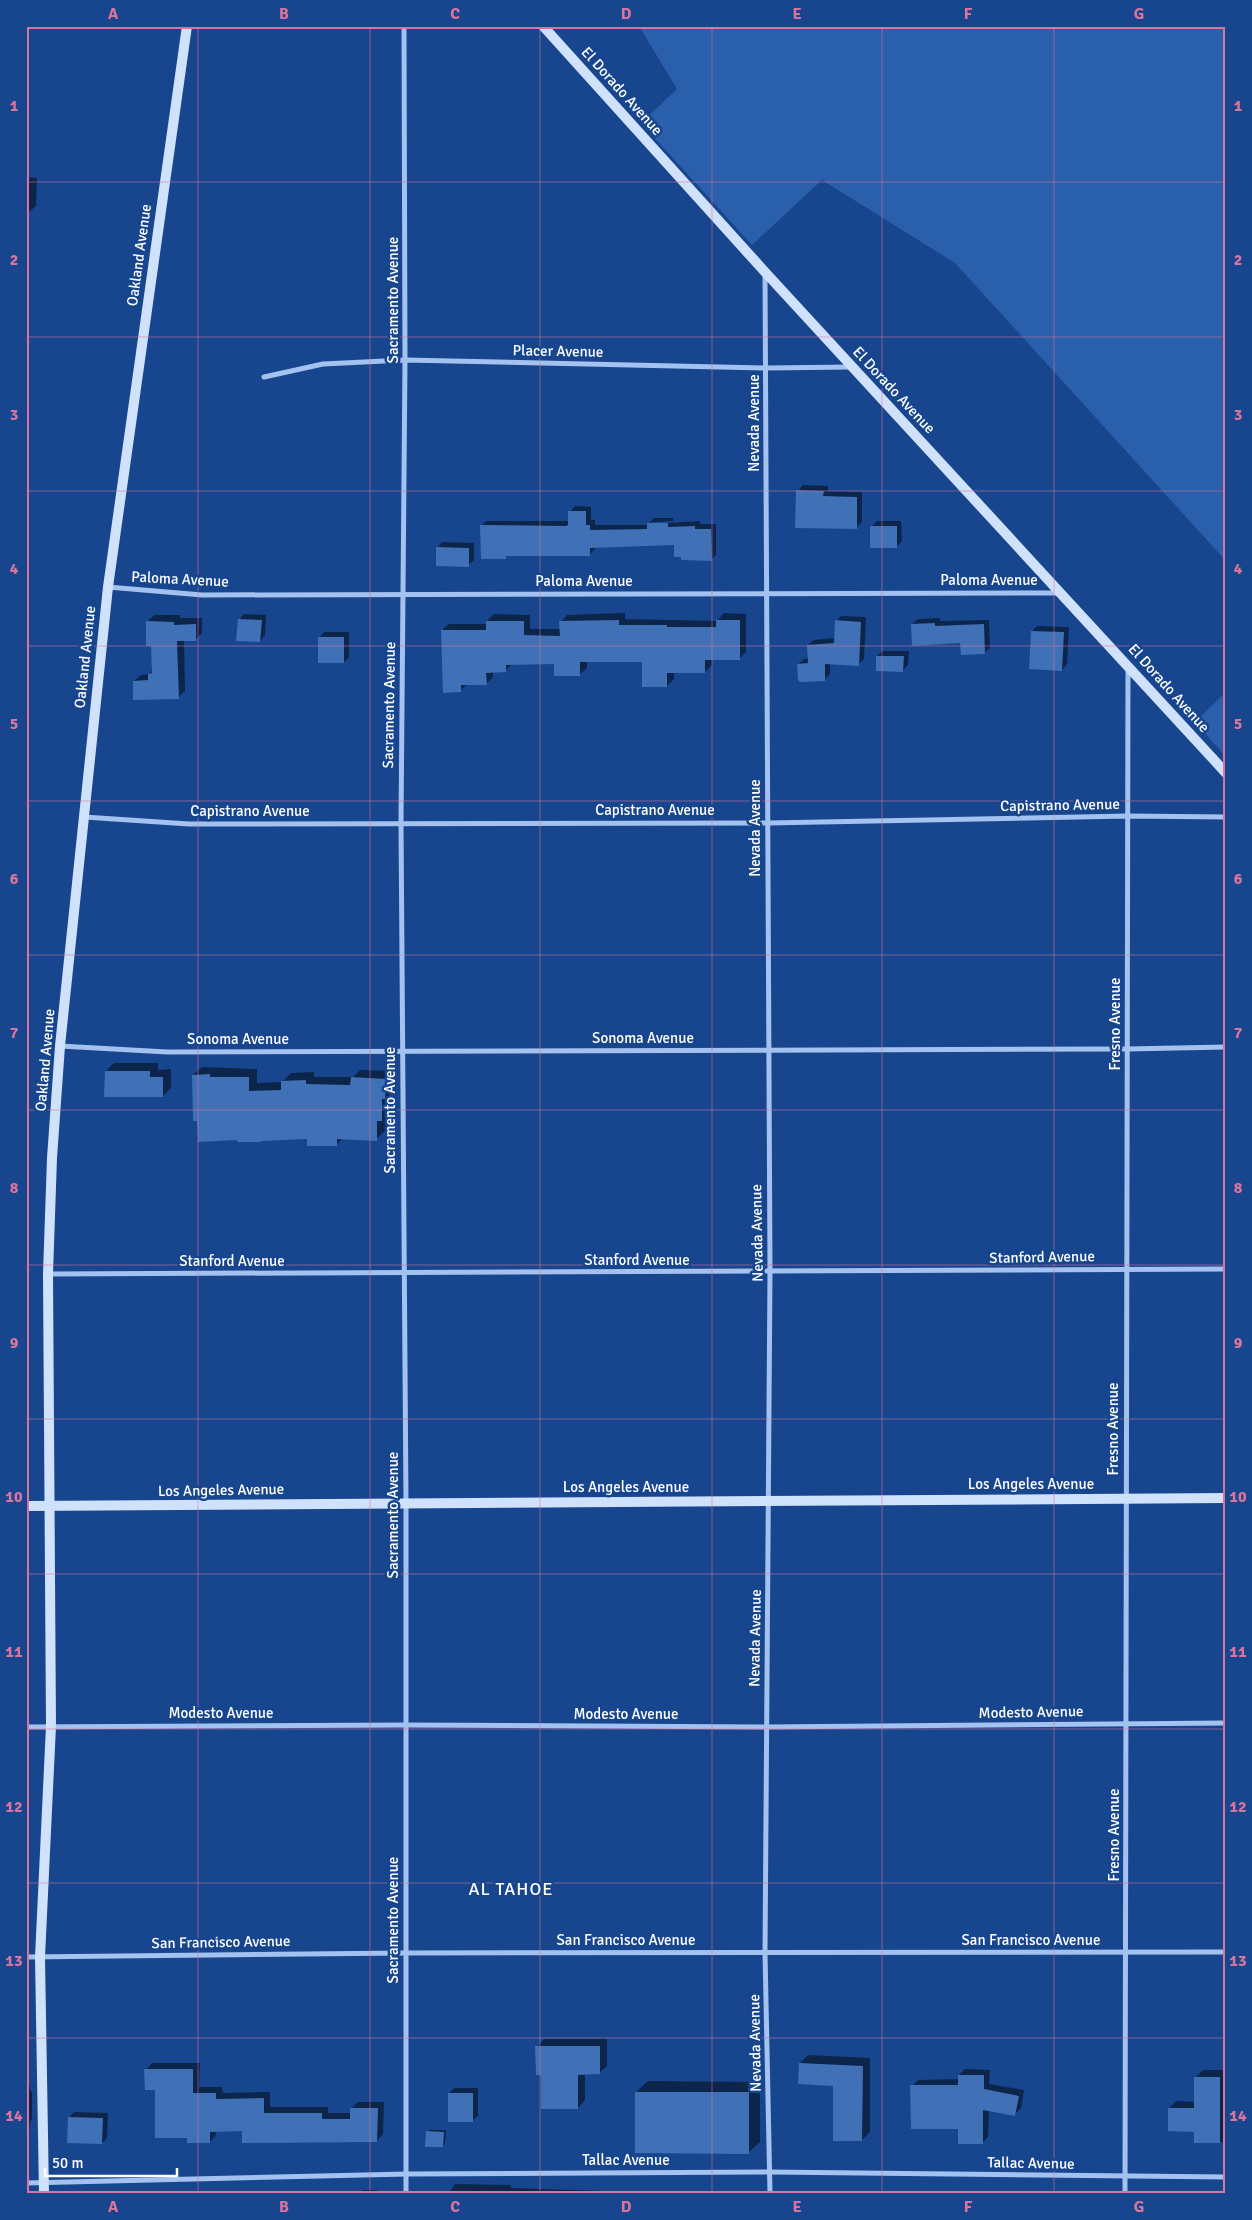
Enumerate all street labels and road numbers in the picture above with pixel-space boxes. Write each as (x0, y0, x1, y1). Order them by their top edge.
street label: El Dorado Avenue (578, 43, 666, 139)
street label: Oakland Avenue (123, 203, 155, 307)
street label: Sacramento Avenue (384, 237, 402, 363)
street label: Placer Avenue (512, 341, 604, 361)
street label: El Dorado Avenue (849, 343, 939, 437)
street label: Nevada Avenue (745, 374, 763, 472)
street label: Paloma Avenue (131, 567, 229, 591)
street label: Paloma Avenue (940, 571, 1038, 589)
street label: Paloma Avenue (535, 572, 633, 590)
street label: Oakland Avenue (71, 605, 99, 709)
street label: El Dorado Avenue (1125, 640, 1213, 736)
street label: Sacramento Avenue (379, 641, 399, 769)
street label: Nevada Avenue (746, 779, 764, 877)
street label: Capistrano Avenue (1000, 795, 1120, 815)
street label: Capistrano Avenue (595, 801, 715, 819)
street label: Capistrano Avenue (190, 802, 310, 820)
street label: Fresno Avenue (1106, 978, 1124, 1071)
street label: Oakland Avenue (32, 1008, 58, 1112)
street label: Sonoma Avenue (592, 1029, 694, 1047)
street label: Sonoma Avenue (187, 1030, 289, 1048)
street label: Sacramento Avenue (381, 1047, 399, 1173)
street label: Nevada Avenue (747, 1184, 767, 1282)
street label: Stanford Avenue (989, 1247, 1095, 1267)
street label: Stanford Avenue (584, 1251, 690, 1269)
street label: Stanford Avenue (179, 1252, 285, 1270)
street label: Fresno Avenue (1104, 1383, 1122, 1476)
street label: Sacramento Avenue (384, 1452, 402, 1578)
street label: Los Angeles Avenue (968, 1475, 1094, 1493)
street label: Los Angeles Avenue (563, 1478, 689, 1496)
street label: Los Angeles Avenue (158, 1480, 284, 1500)
street label: Nevada Avenue (745, 1589, 765, 1687)
street label: Modesto Avenue (978, 1702, 1084, 1722)
street label: Modesto Avenue (168, 1704, 274, 1722)
street label: Modesto Avenue (573, 1705, 679, 1723)
street label: Fresno Avenue (1105, 1789, 1123, 1882)
street label: Sacramento Avenue (384, 1857, 402, 1983)
street label: San Francisco Avenue (557, 1931, 695, 1949)
street label: San Francisco Avenue (962, 1931, 1100, 1949)
street label: San Francisco Avenue (151, 1932, 291, 1952)
street label: Nevada Avenue (745, 1994, 765, 2092)
street label: Tallac Avenue (582, 2151, 670, 2169)
street label: Tallac Avenue (987, 2153, 1075, 2173)

